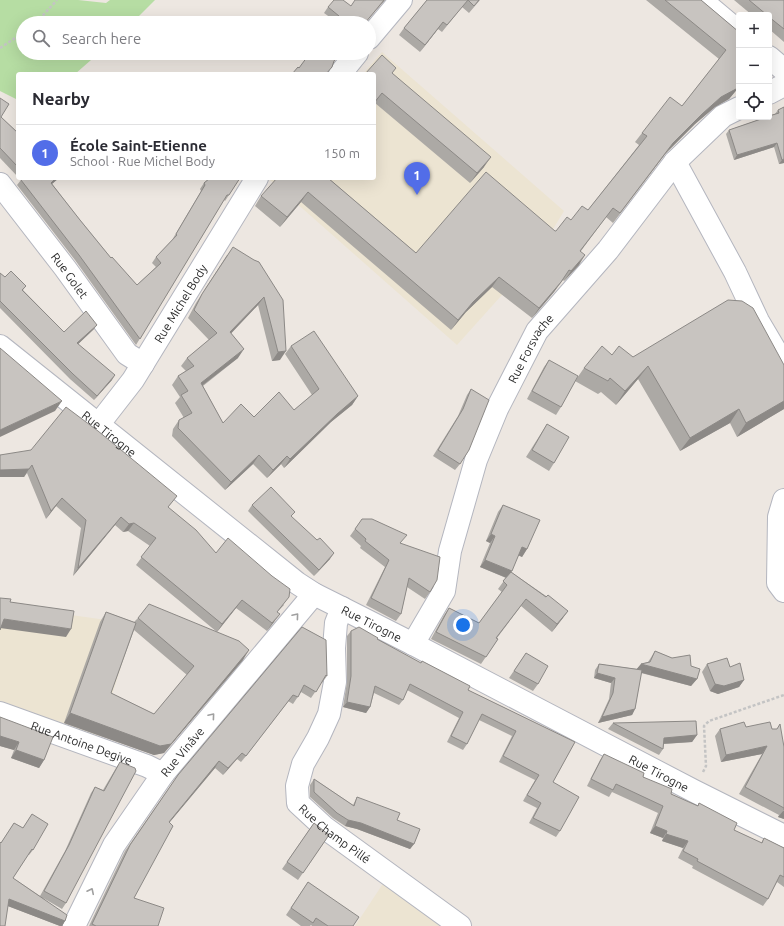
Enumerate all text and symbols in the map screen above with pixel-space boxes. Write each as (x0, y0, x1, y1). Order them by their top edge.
map controls (736, 12, 772, 120)
button: + (736, 12, 772, 48)
search box (16, 16, 376, 60)
icon: search (30, 27, 52, 49)
text: Search here (62, 30, 141, 47)
button: − (736, 48, 772, 84)
button: locate (736, 84, 772, 120)
text: Nearby (32, 89, 90, 108)
text: École Saint-Etienne (70, 137, 207, 154)
text: 1 (41, 146, 49, 160)
text: 150 m (324, 146, 360, 160)
text: School · Rue Michel Body (70, 154, 215, 168)
pin: 1 (404, 162, 430, 195)
street label: Rue Golet (49, 250, 91, 301)
street label: Rue Michel Body (151, 262, 209, 345)
street label: Rue Forsvache (505, 311, 556, 385)
street label: Rue Tirogne (80, 408, 139, 459)
street label: Rue Tirogne (340, 603, 404, 644)
one-way arrow (291, 613, 298, 620)
your location (453, 615, 473, 635)
one-way arrow (208, 713, 215, 720)
street label: Rue Antoine Degive (29, 718, 134, 767)
street label: Rue Vinâve (158, 724, 206, 779)
street label: Rue Tirogne (627, 752, 691, 794)
street label: Rue Champ Pillé (297, 801, 373, 865)
one-way arrow (86, 887, 94, 895)

